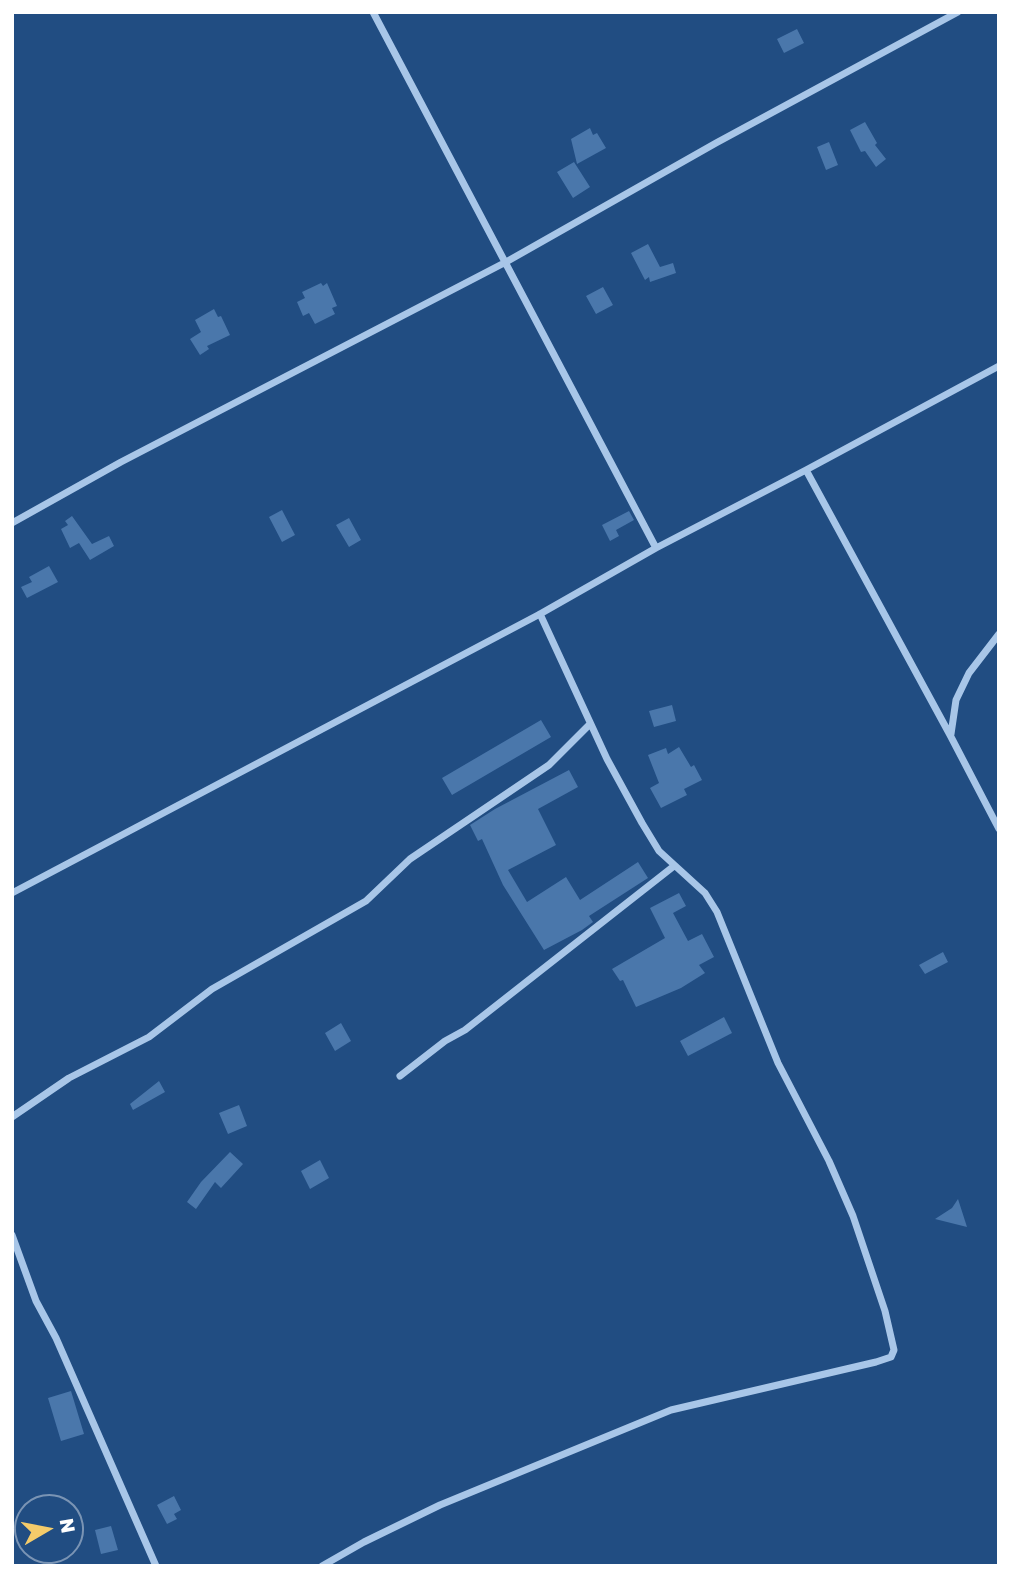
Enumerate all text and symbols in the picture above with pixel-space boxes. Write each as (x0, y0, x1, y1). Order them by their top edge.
north arrow (14, 1494, 84, 1564)
text: N (56, 1516, 81, 1535)

